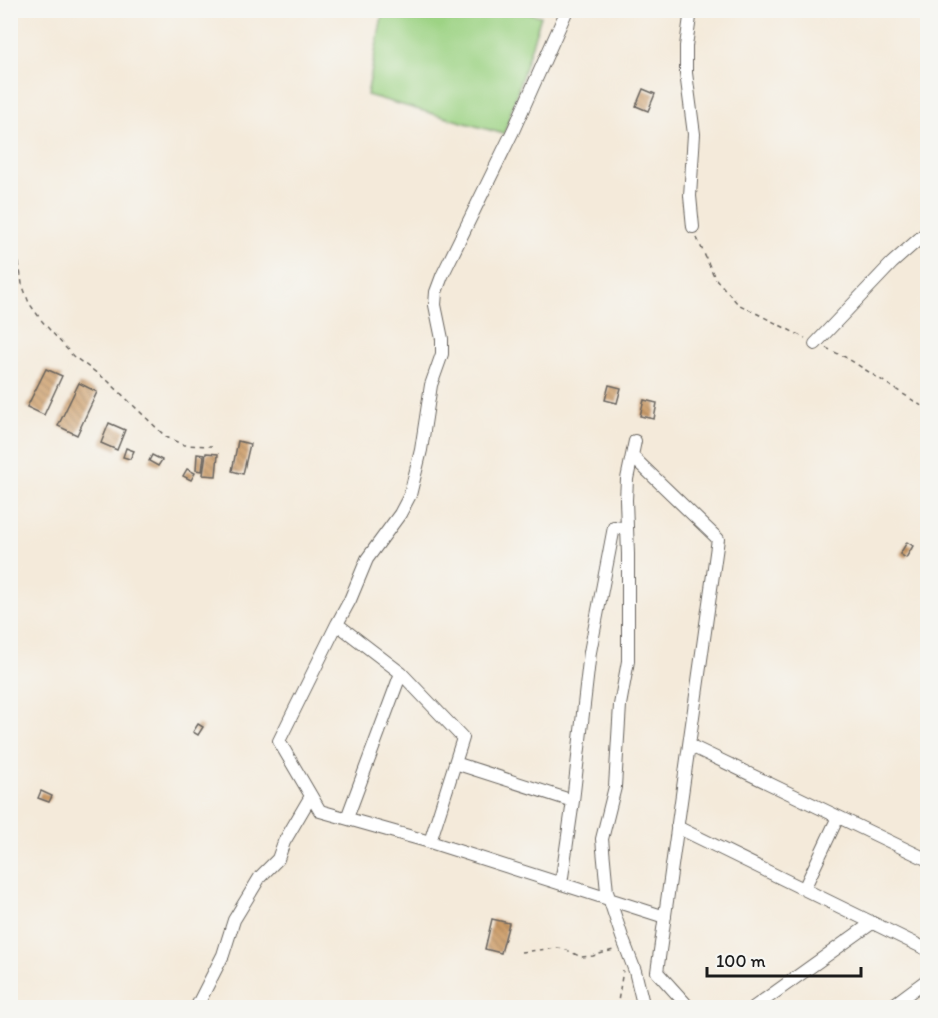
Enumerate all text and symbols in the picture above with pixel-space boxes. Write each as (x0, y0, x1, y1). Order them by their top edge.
scale bar (707, 940, 862, 978)
text: 100 m (716, 950, 766, 972)

